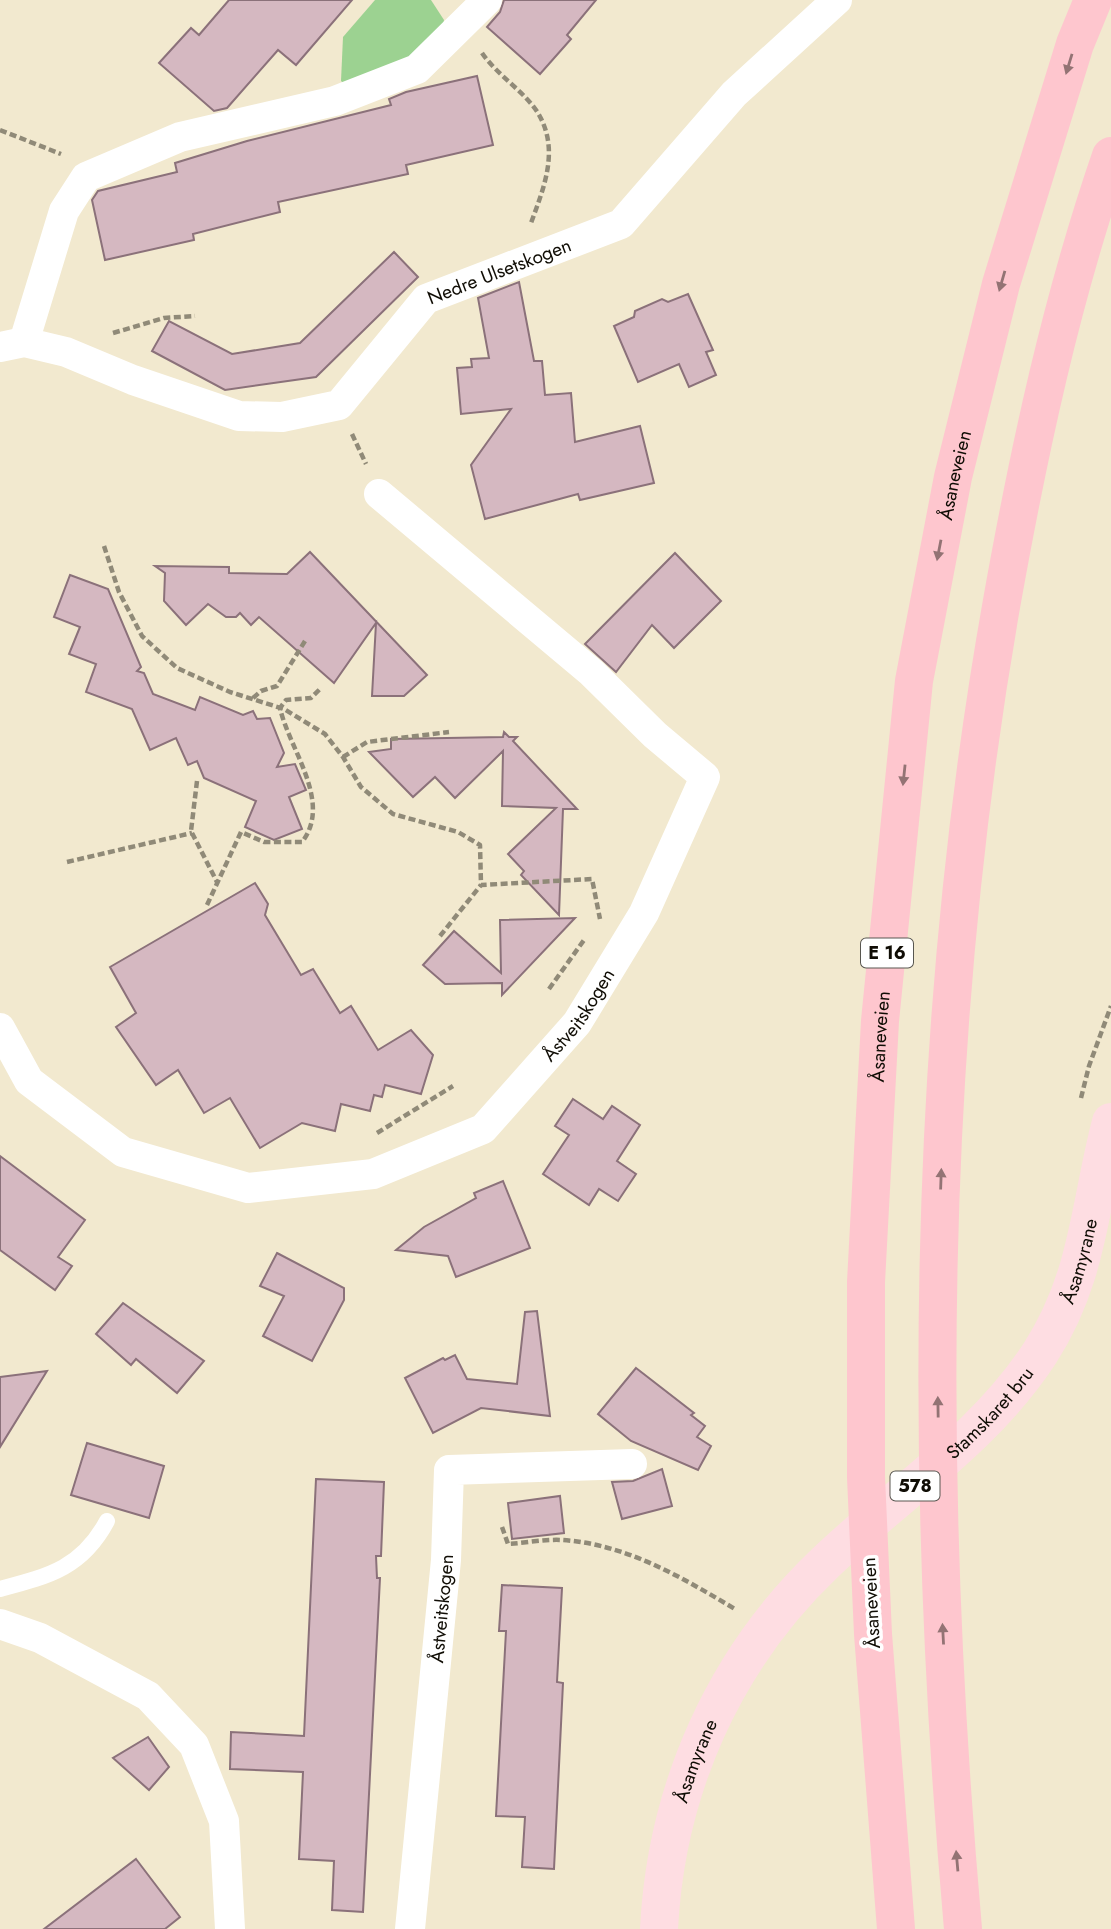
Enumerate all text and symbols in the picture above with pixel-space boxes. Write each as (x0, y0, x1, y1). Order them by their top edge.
one-way arrow (1064, 54, 1074, 75)
street label: Nedre Ulsetskogen (423, 231, 575, 311)
one-way arrow (996, 271, 1006, 292)
street label: Åsaneveien (932, 427, 978, 522)
one-way arrow (934, 539, 945, 561)
one-way arrow (899, 764, 910, 786)
road number: E 16 (861, 938, 913, 968)
street label: Åstveitskogen (536, 963, 621, 1067)
street label: Åsaneveien (863, 989, 896, 1083)
one-way arrow (935, 1168, 946, 1190)
street label: Åsamyrane (1054, 1216, 1104, 1308)
street label: Stamskaret bru (940, 1361, 1040, 1465)
one-way arrow (932, 1395, 943, 1417)
road number: 578 (890, 1471, 940, 1500)
street label: Åstveitskogen (423, 1554, 460, 1664)
street label: Åsaneveien (855, 1557, 887, 1649)
one-way arrow (937, 1623, 948, 1645)
street label: Åsamyrane (667, 1714, 724, 1806)
one-way arrow (951, 1850, 962, 1872)

